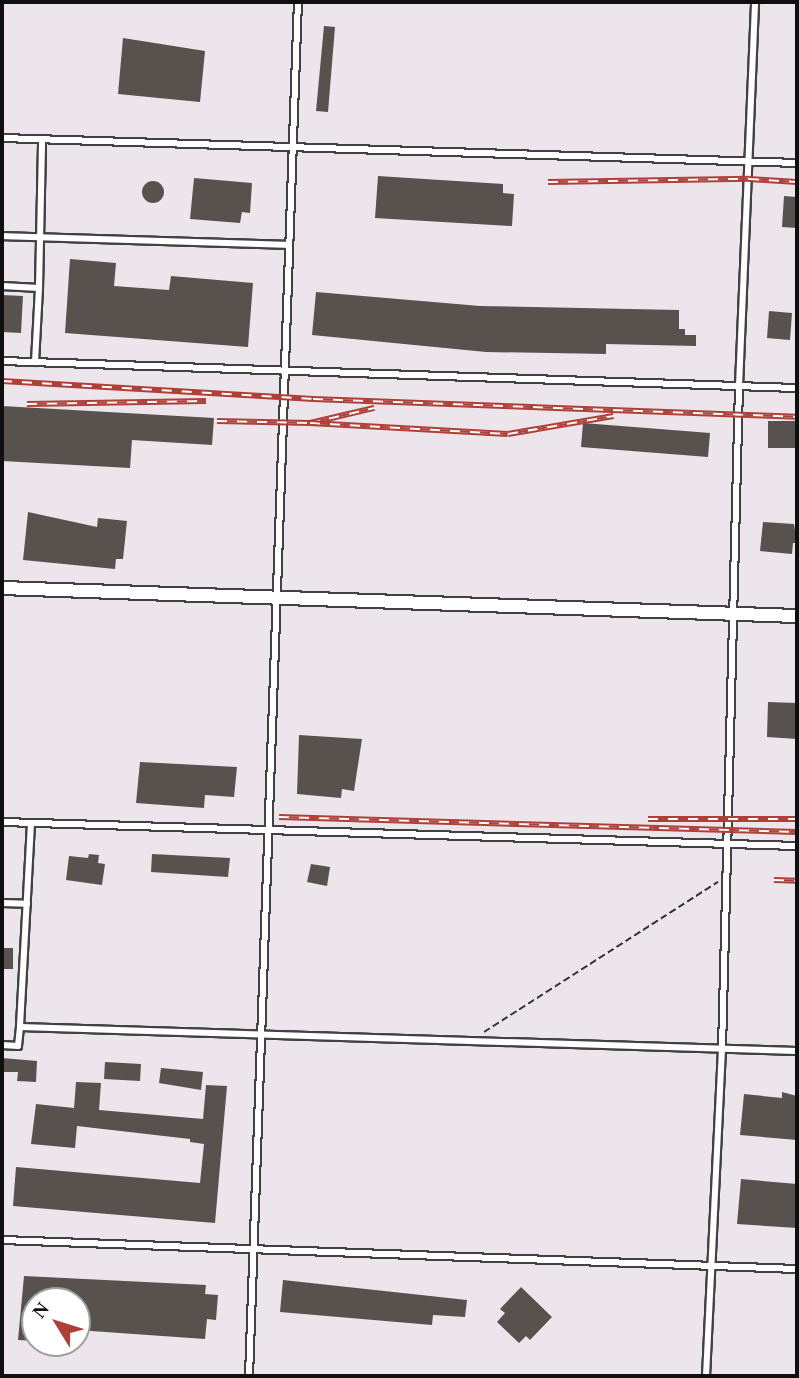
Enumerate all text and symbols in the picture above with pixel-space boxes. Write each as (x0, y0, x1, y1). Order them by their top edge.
north arrow (21, 1287, 91, 1357)
text: N (28, 1298, 53, 1322)

